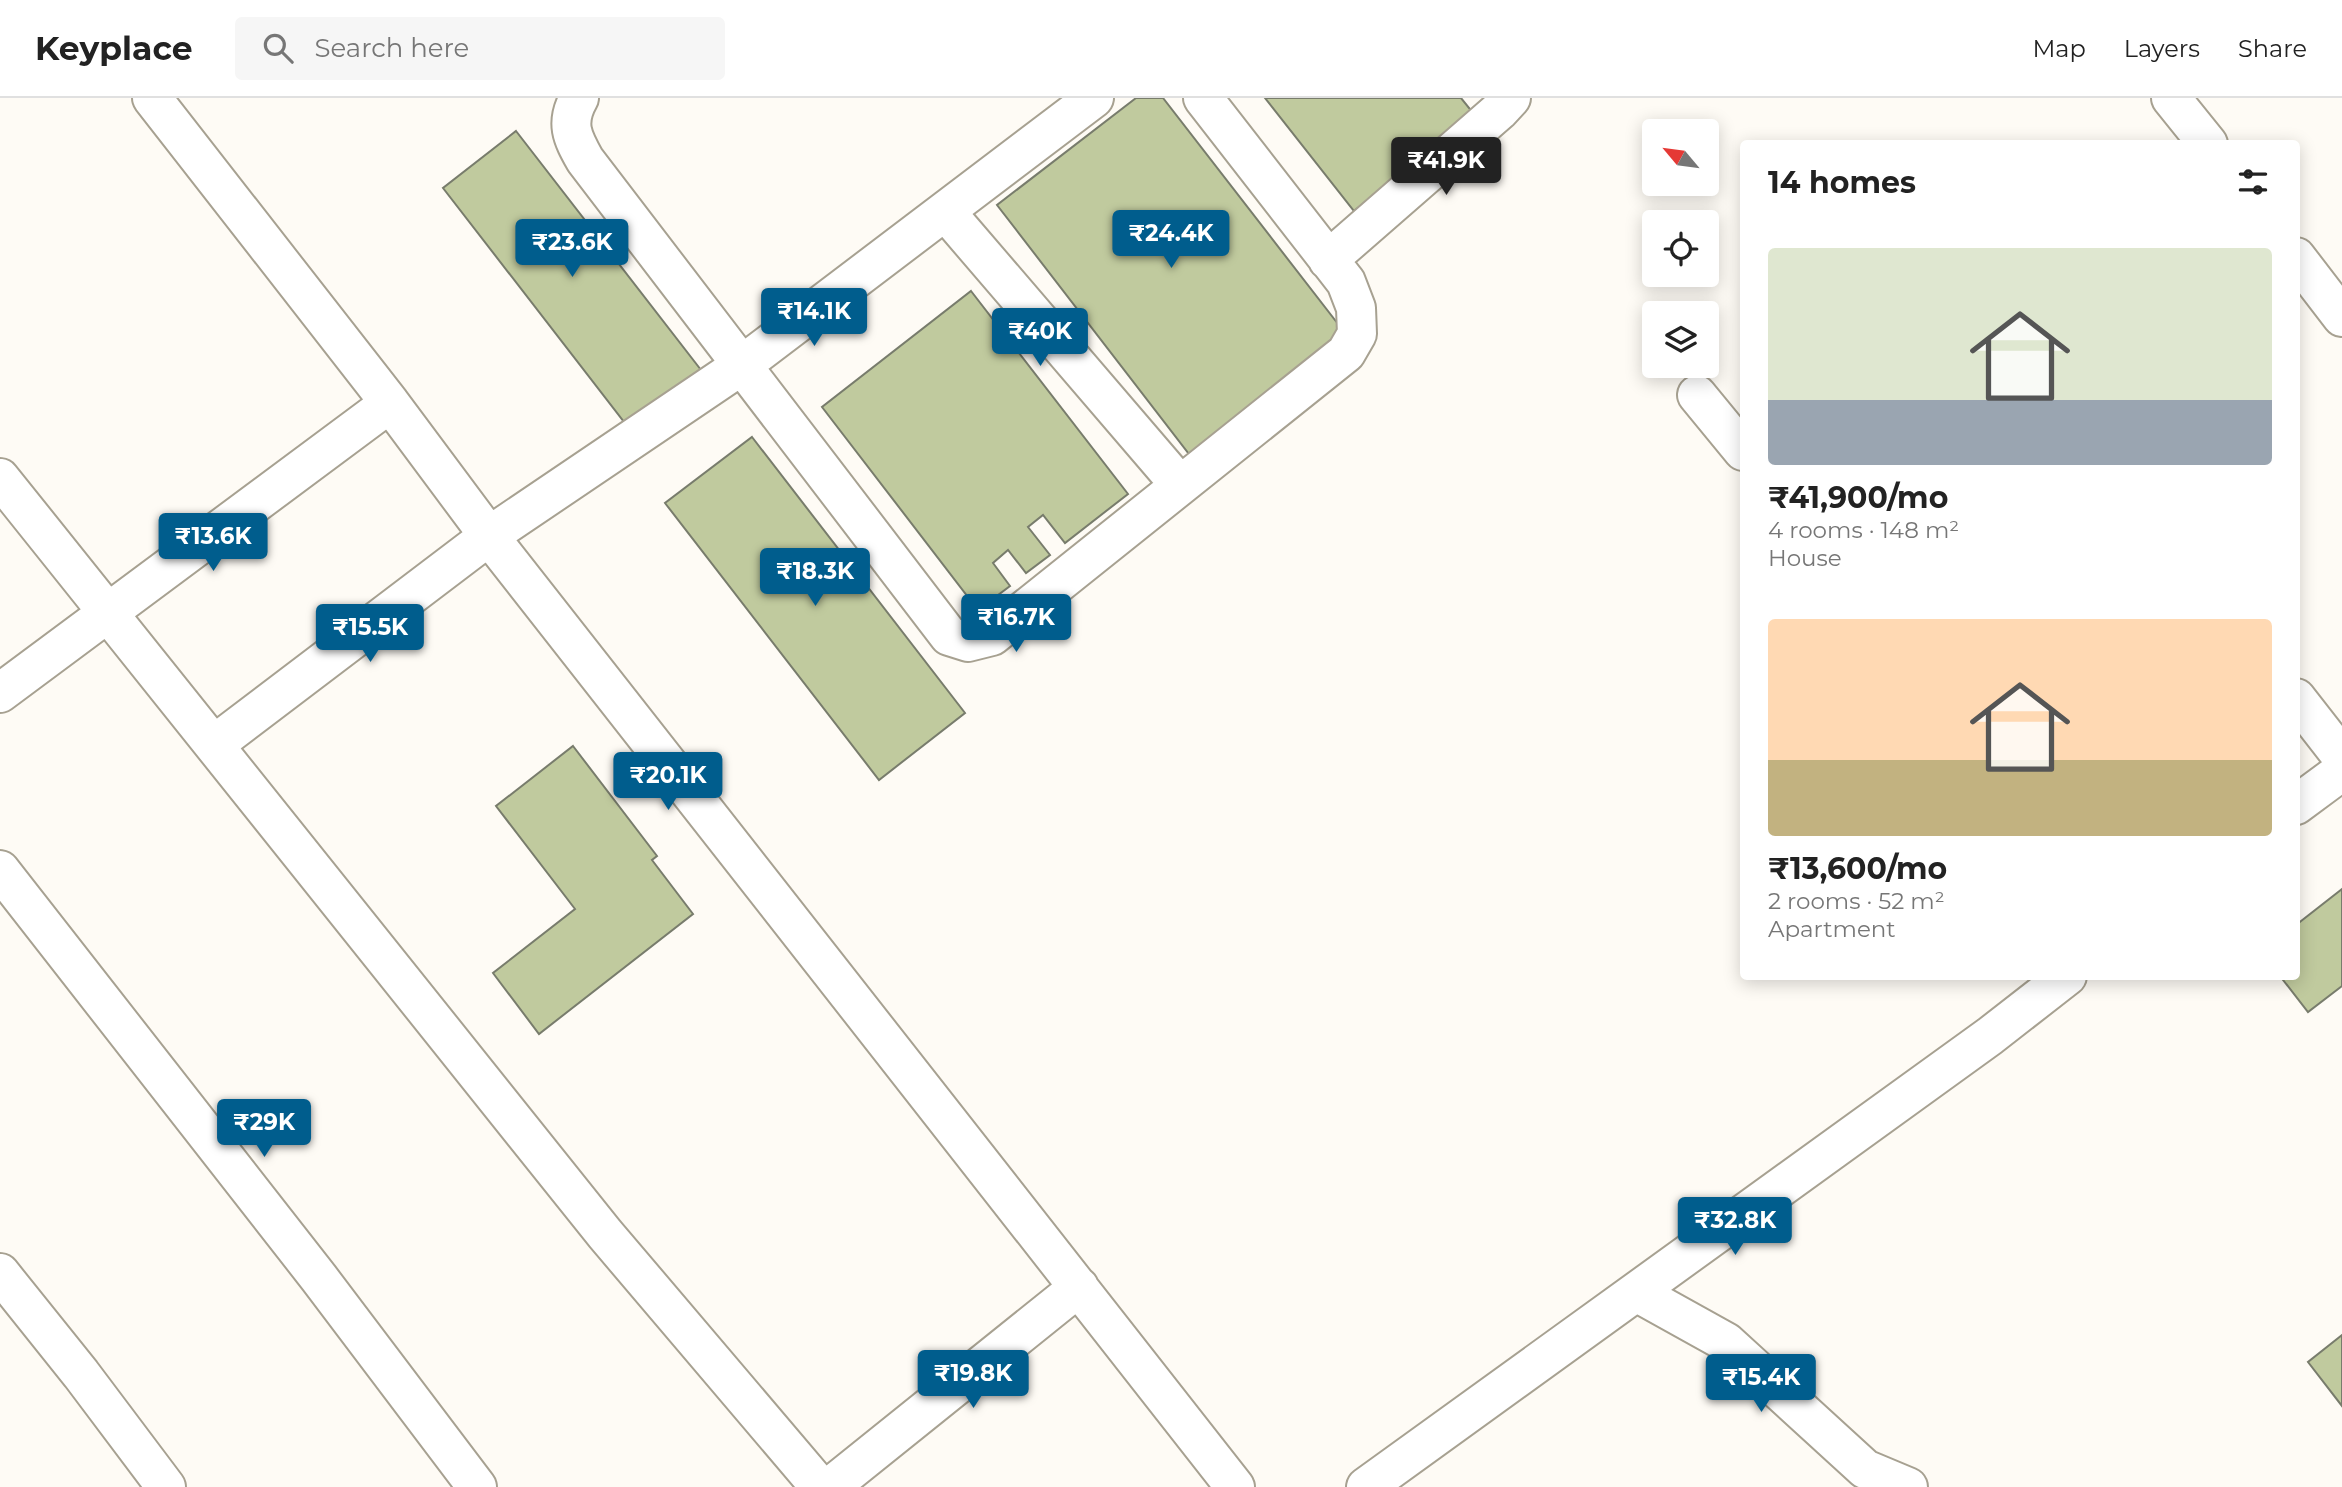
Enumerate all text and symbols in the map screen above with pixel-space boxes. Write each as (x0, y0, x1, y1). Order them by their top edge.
search box (235, 17, 725, 80)
text: Keyplace (35, 28, 193, 68)
icon: search (259, 29, 297, 67)
text: Search here (315, 32, 469, 64)
text: Map (2032, 34, 2086, 63)
text: Layers (2124, 34, 2200, 63)
text: Share (2238, 34, 2307, 63)
north arrow (1642, 119, 1718, 196)
map controls (1642, 119, 1719, 378)
pin: ₹41.9K (1389, 138, 1503, 197)
text: ₹41.9K (1407, 146, 1485, 174)
icon: filters (2234, 163, 2272, 201)
text: 14 homes (1768, 164, 1916, 201)
button: locate (1642, 210, 1719, 287)
pin: ₹24.4K (1114, 211, 1228, 270)
text: ₹24.4K (1128, 219, 1214, 247)
pin: ₹23.6K (515, 220, 629, 279)
text: ₹23.6K (531, 228, 613, 256)
pin: ₹14.1K (757, 288, 871, 348)
icon: home (1957, 293, 2083, 419)
text: ₹14.1K (777, 297, 851, 325)
button: layers (1642, 301, 1719, 378)
pin: ₹40K (999, 308, 1081, 368)
text: ₹40K (1008, 317, 1072, 345)
text: ₹41,900/mo (1768, 479, 1948, 516)
pin: ₹13.6K (156, 514, 270, 573)
text: 4 rooms · 148 m² (1768, 516, 1959, 544)
text: ₹13.6K (175, 522, 251, 550)
text: House (1768, 544, 1842, 572)
pin: ₹18.3K (758, 548, 872, 608)
text: ₹18.3K (776, 557, 854, 585)
pin: ₹16.7K (959, 594, 1073, 654)
text: ₹16.7K (977, 603, 1055, 631)
pin: ₹15.5K (313, 604, 427, 664)
text: ₹15.5K (332, 613, 408, 641)
icon: home (1957, 664, 2083, 790)
pin: ₹20.1K (611, 752, 725, 812)
text: ₹20.1K (629, 761, 707, 789)
text: ₹13,600/mo (1768, 850, 1947, 887)
text: 2 rooms · 52 m² (1768, 887, 1945, 915)
text: Apartment (1768, 915, 1896, 943)
pin: ₹29K (223, 1100, 305, 1159)
text: ₹29K (233, 1108, 295, 1136)
pin: ₹32.8K (1678, 1198, 1792, 1257)
text: ₹32.8K (1694, 1206, 1776, 1234)
pin: ₹19.8K (916, 1350, 1030, 1410)
pin: ₹15.4K (1704, 1354, 1818, 1414)
text: ₹19.8K (934, 1359, 1012, 1387)
text: ₹15.4K (1722, 1363, 1800, 1391)

